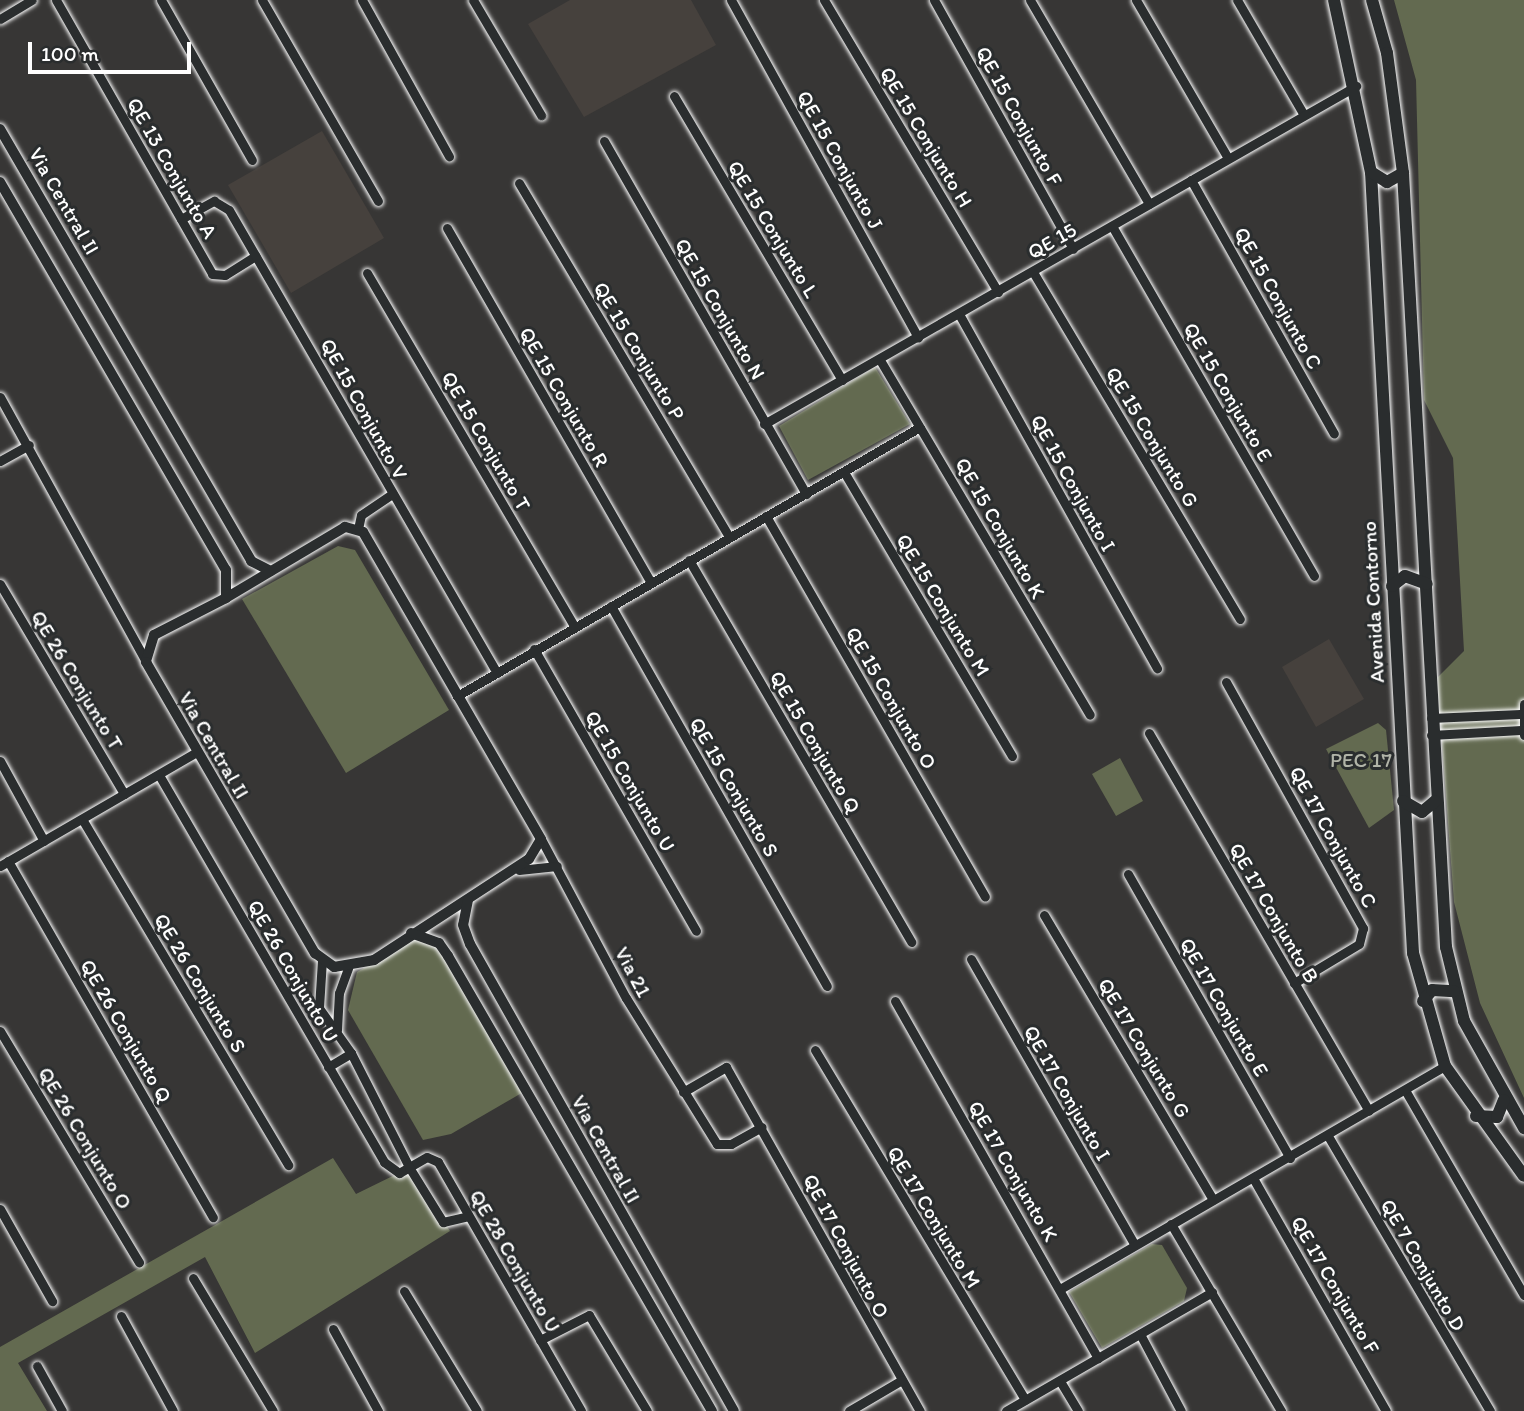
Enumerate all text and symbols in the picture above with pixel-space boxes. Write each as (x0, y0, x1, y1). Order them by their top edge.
scale bar (32, 28, 194, 72)
text: 100 m (41, 41, 99, 66)
street label: QE 15 Conjunto F (970, 42, 1068, 190)
street label: QE 15 Conjunto H (874, 62, 978, 212)
street label: QE 15 Conjunto J (791, 86, 889, 234)
street label: QE 13 Conjunto A (121, 93, 223, 243)
street label: Via Central II (23, 143, 105, 259)
street label: QE 15 Conjunto L (722, 156, 824, 302)
street label: QE 15 (1023, 217, 1081, 265)
street label: QE 15 Conjunto C (1229, 223, 1327, 373)
street label: QE 15 Conjunto N (669, 234, 771, 384)
street label: QE 15 Conjunto P (588, 277, 690, 425)
street label: QE 15 Conjunto E (1178, 318, 1278, 466)
street label: QE 15 Conjunto R (514, 322, 614, 472)
street label: QE 15 Conjunto V (315, 334, 413, 484)
street label: QE 15 Conjunto G (1100, 362, 1204, 512)
street label: QE 15 Conjunto T (436, 367, 536, 515)
street label: QE 15 Conjunto I (1025, 410, 1121, 556)
street label: QE 15 Conjunto K (949, 453, 1051, 603)
street label: Avenida Contorno (1356, 520, 1390, 684)
street label: QE 15 Conjunto M (891, 529, 995, 681)
street label: QE 26 Conjunto T (25, 606, 129, 754)
street label: QE 15 Conjunto O (840, 622, 942, 774)
street label: QE 15 Conjunto Q (764, 666, 866, 818)
street label: Via Central II (173, 687, 255, 803)
street label: QE 15 Conjunto U (579, 706, 681, 856)
street label: QE 15 Conjunto S (684, 713, 784, 861)
park label: PEC 17 (1330, 747, 1392, 773)
street label: QE 17 Conjunto C (1284, 762, 1382, 912)
street label: QE 17 Conjunto B (1224, 838, 1324, 988)
street label: QE 26 Conjunto U (242, 895, 344, 1047)
street label: QE 26 Conjunto S (148, 909, 252, 1057)
street label: QE 17 Conjunto E (1174, 933, 1274, 1081)
street label: Via 21 (609, 942, 657, 1002)
street label: QE 26 Conjunto Q (75, 955, 177, 1107)
street label: QE 17 Conjunto G (1092, 973, 1196, 1123)
street label: QE 17 Conjunto I (1018, 1021, 1116, 1165)
street label: QE 26 Conjunto O (33, 1062, 137, 1214)
street label: Via Central II (566, 1091, 646, 1207)
street label: QE 17 Conjunto K (963, 1096, 1063, 1246)
street label: QE 17 Conjunto M (882, 1142, 986, 1292)
street label: QE 17 Conjunto O (797, 1170, 895, 1322)
street label: QE 28 Conjunto U (464, 1185, 566, 1337)
street label: QE 7 Conjunto D (1375, 1194, 1471, 1336)
street label: QE 17 Conjunto F (1285, 1212, 1385, 1358)

